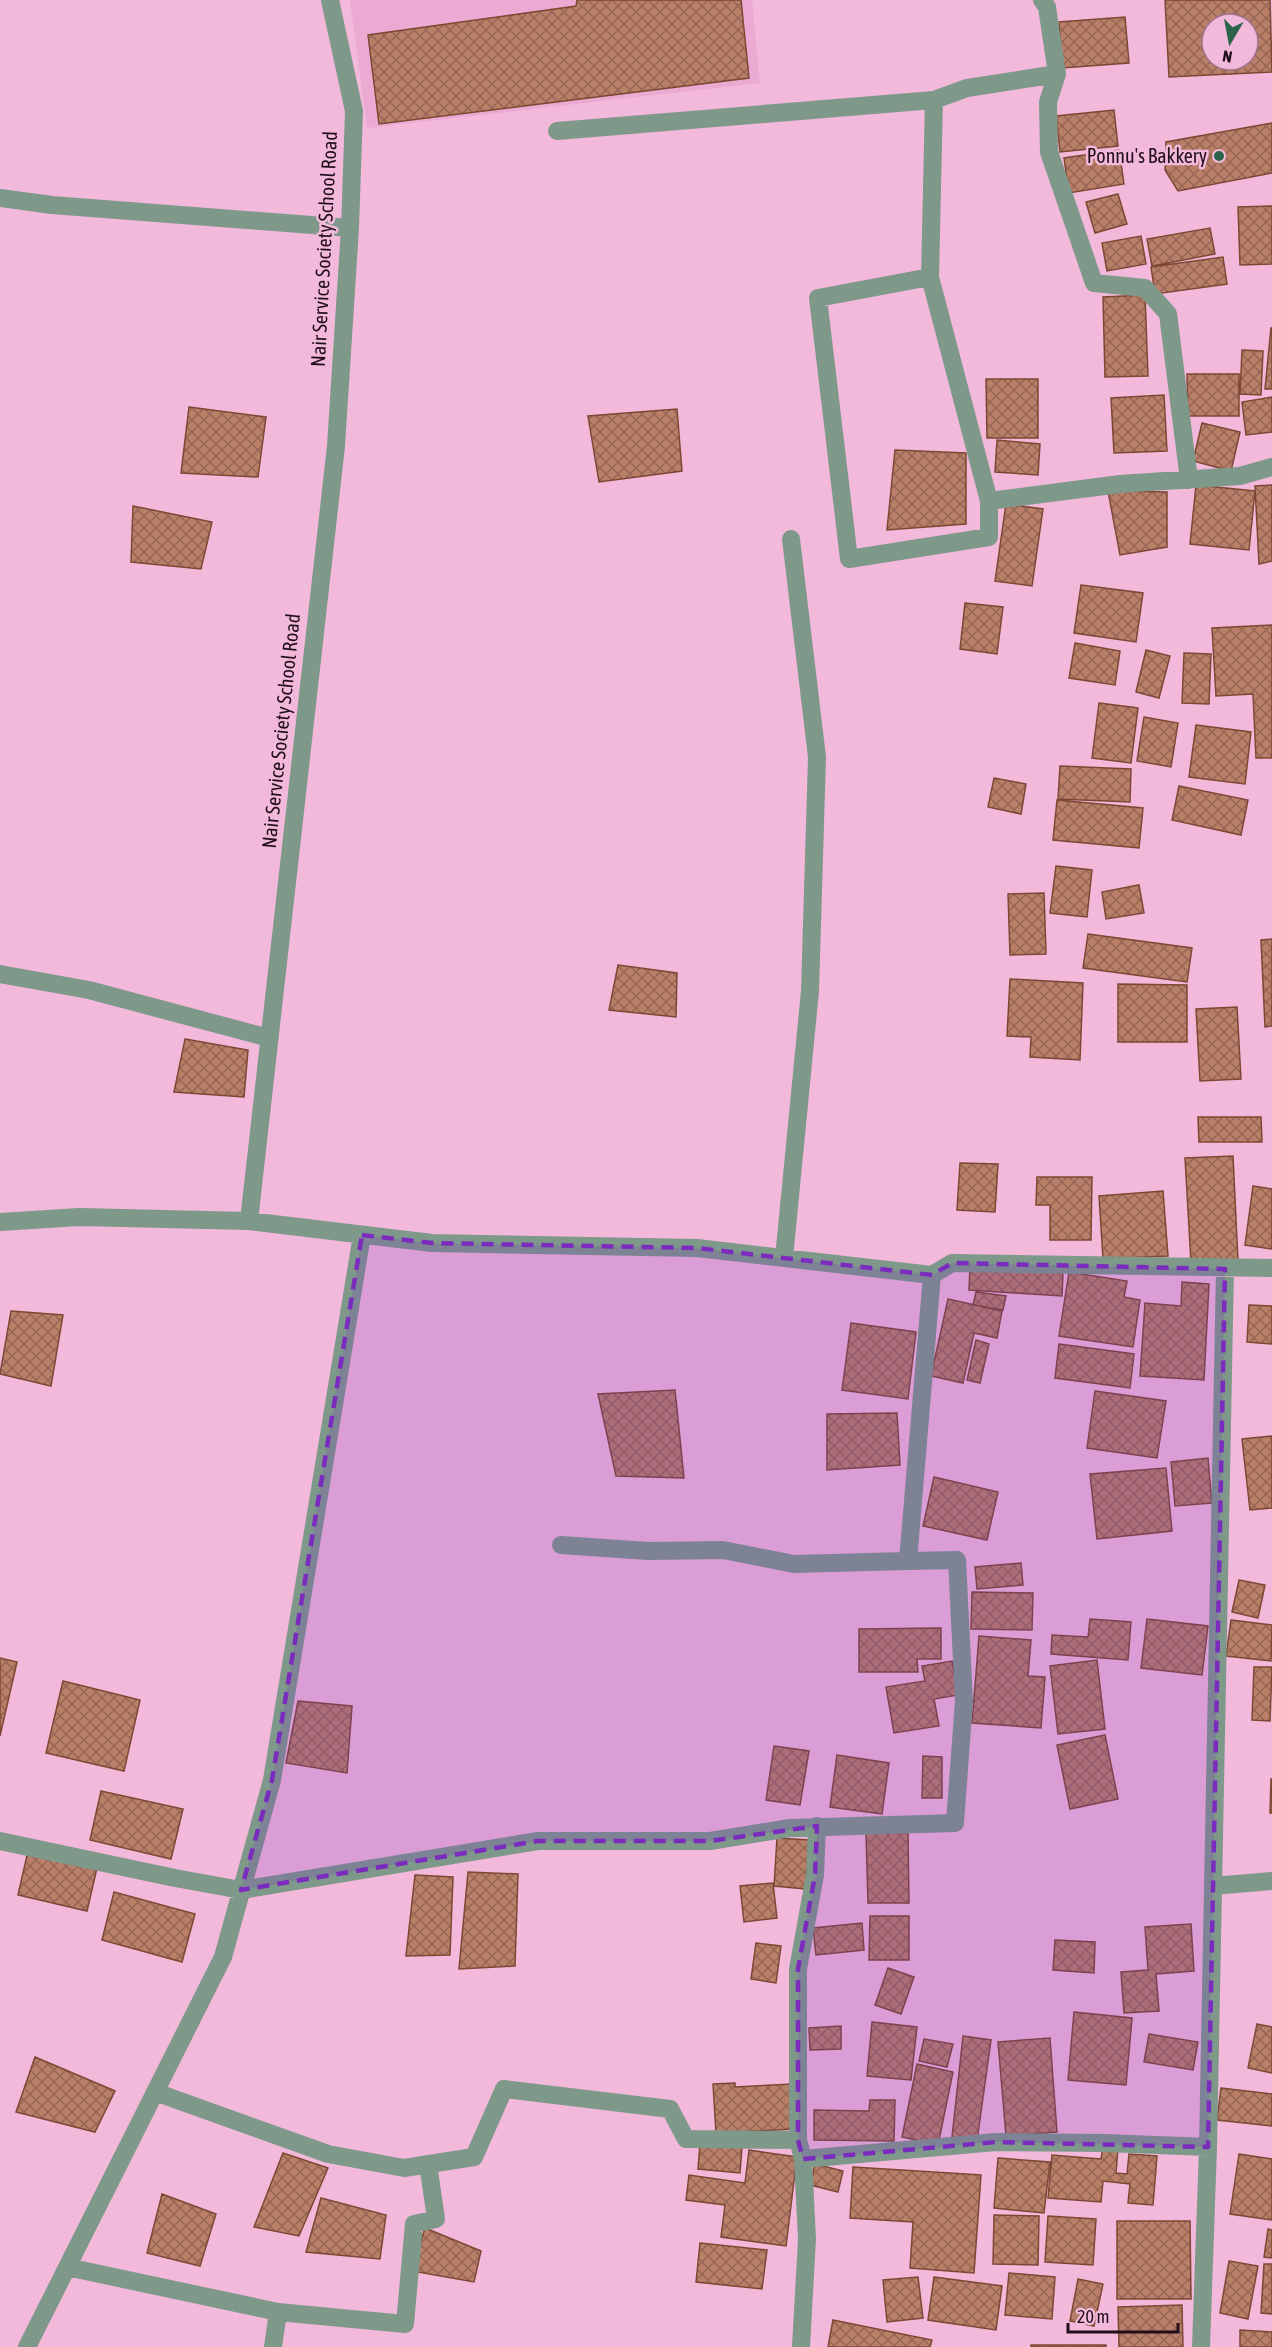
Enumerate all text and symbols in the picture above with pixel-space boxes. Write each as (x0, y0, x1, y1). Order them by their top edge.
north arrow (1200, 12, 1260, 72)
text: N (1221, 47, 1234, 66)
street label: Nair Service Society School Road (306, 131, 341, 367)
place label: Ponnu's Bakkery (1087, 144, 1207, 167)
marker: Ponnu's Bakkery (1212, 149, 1226, 163)
street label: Nair Service Society School Road (257, 612, 304, 849)
scale bar (1068, 2296, 1178, 2334)
text: 20 m (1077, 2306, 1109, 2327)

